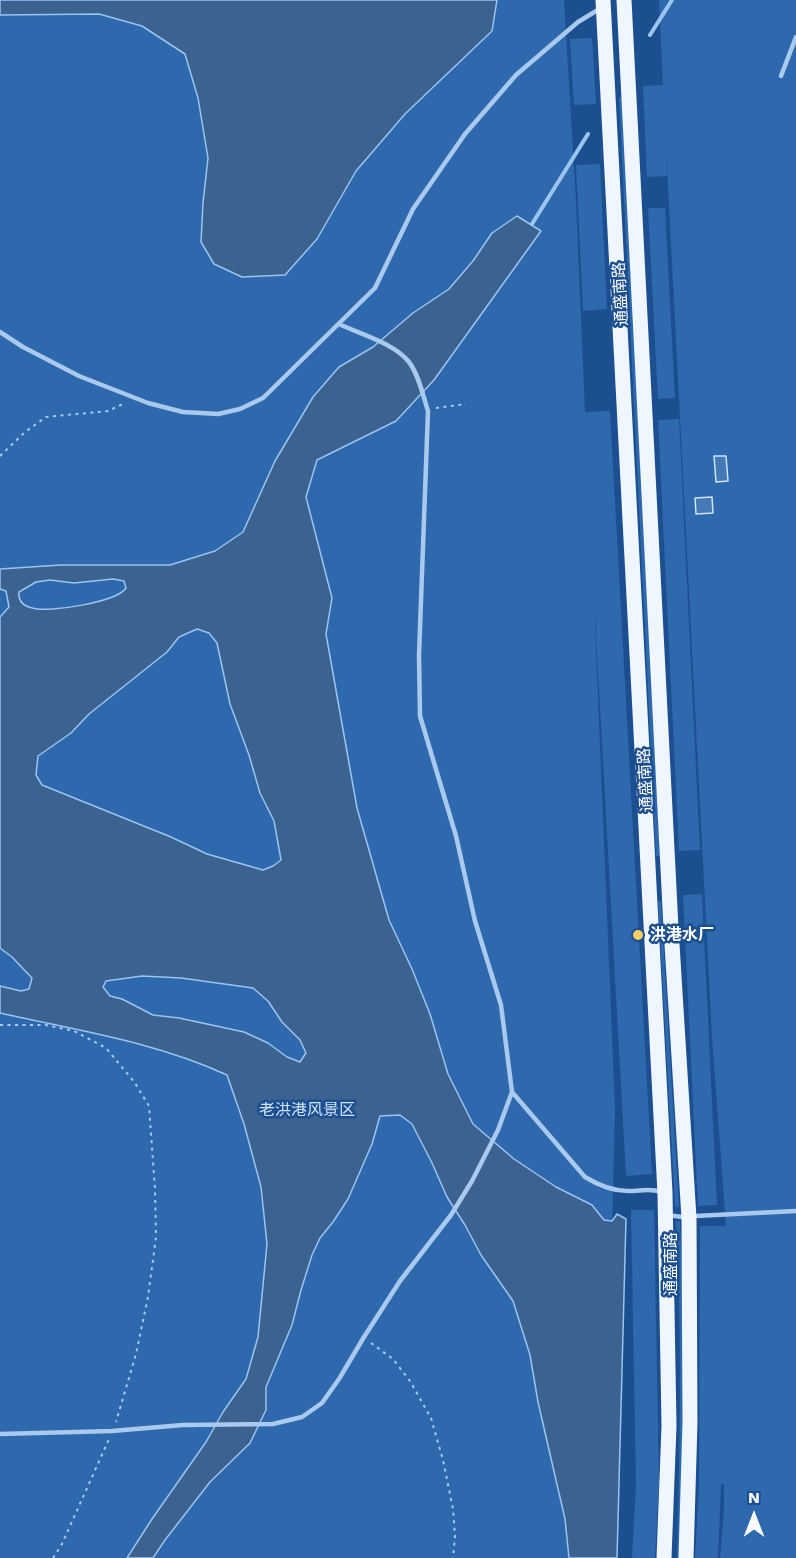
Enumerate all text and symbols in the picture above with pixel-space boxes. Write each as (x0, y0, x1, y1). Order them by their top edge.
street label: 通盛南路 (610, 262, 632, 326)
street label: 通盛南路 (635, 748, 657, 812)
place label: 洪港水厂 (650, 925, 714, 945)
marker: 洪港水厂 (631, 928, 645, 942)
park label: 老洪港风景区 (259, 1100, 355, 1120)
street label: 通盛南路 (661, 1232, 681, 1296)
north arrow (724, 1486, 784, 1546)
text: N (748, 1488, 760, 1507)

